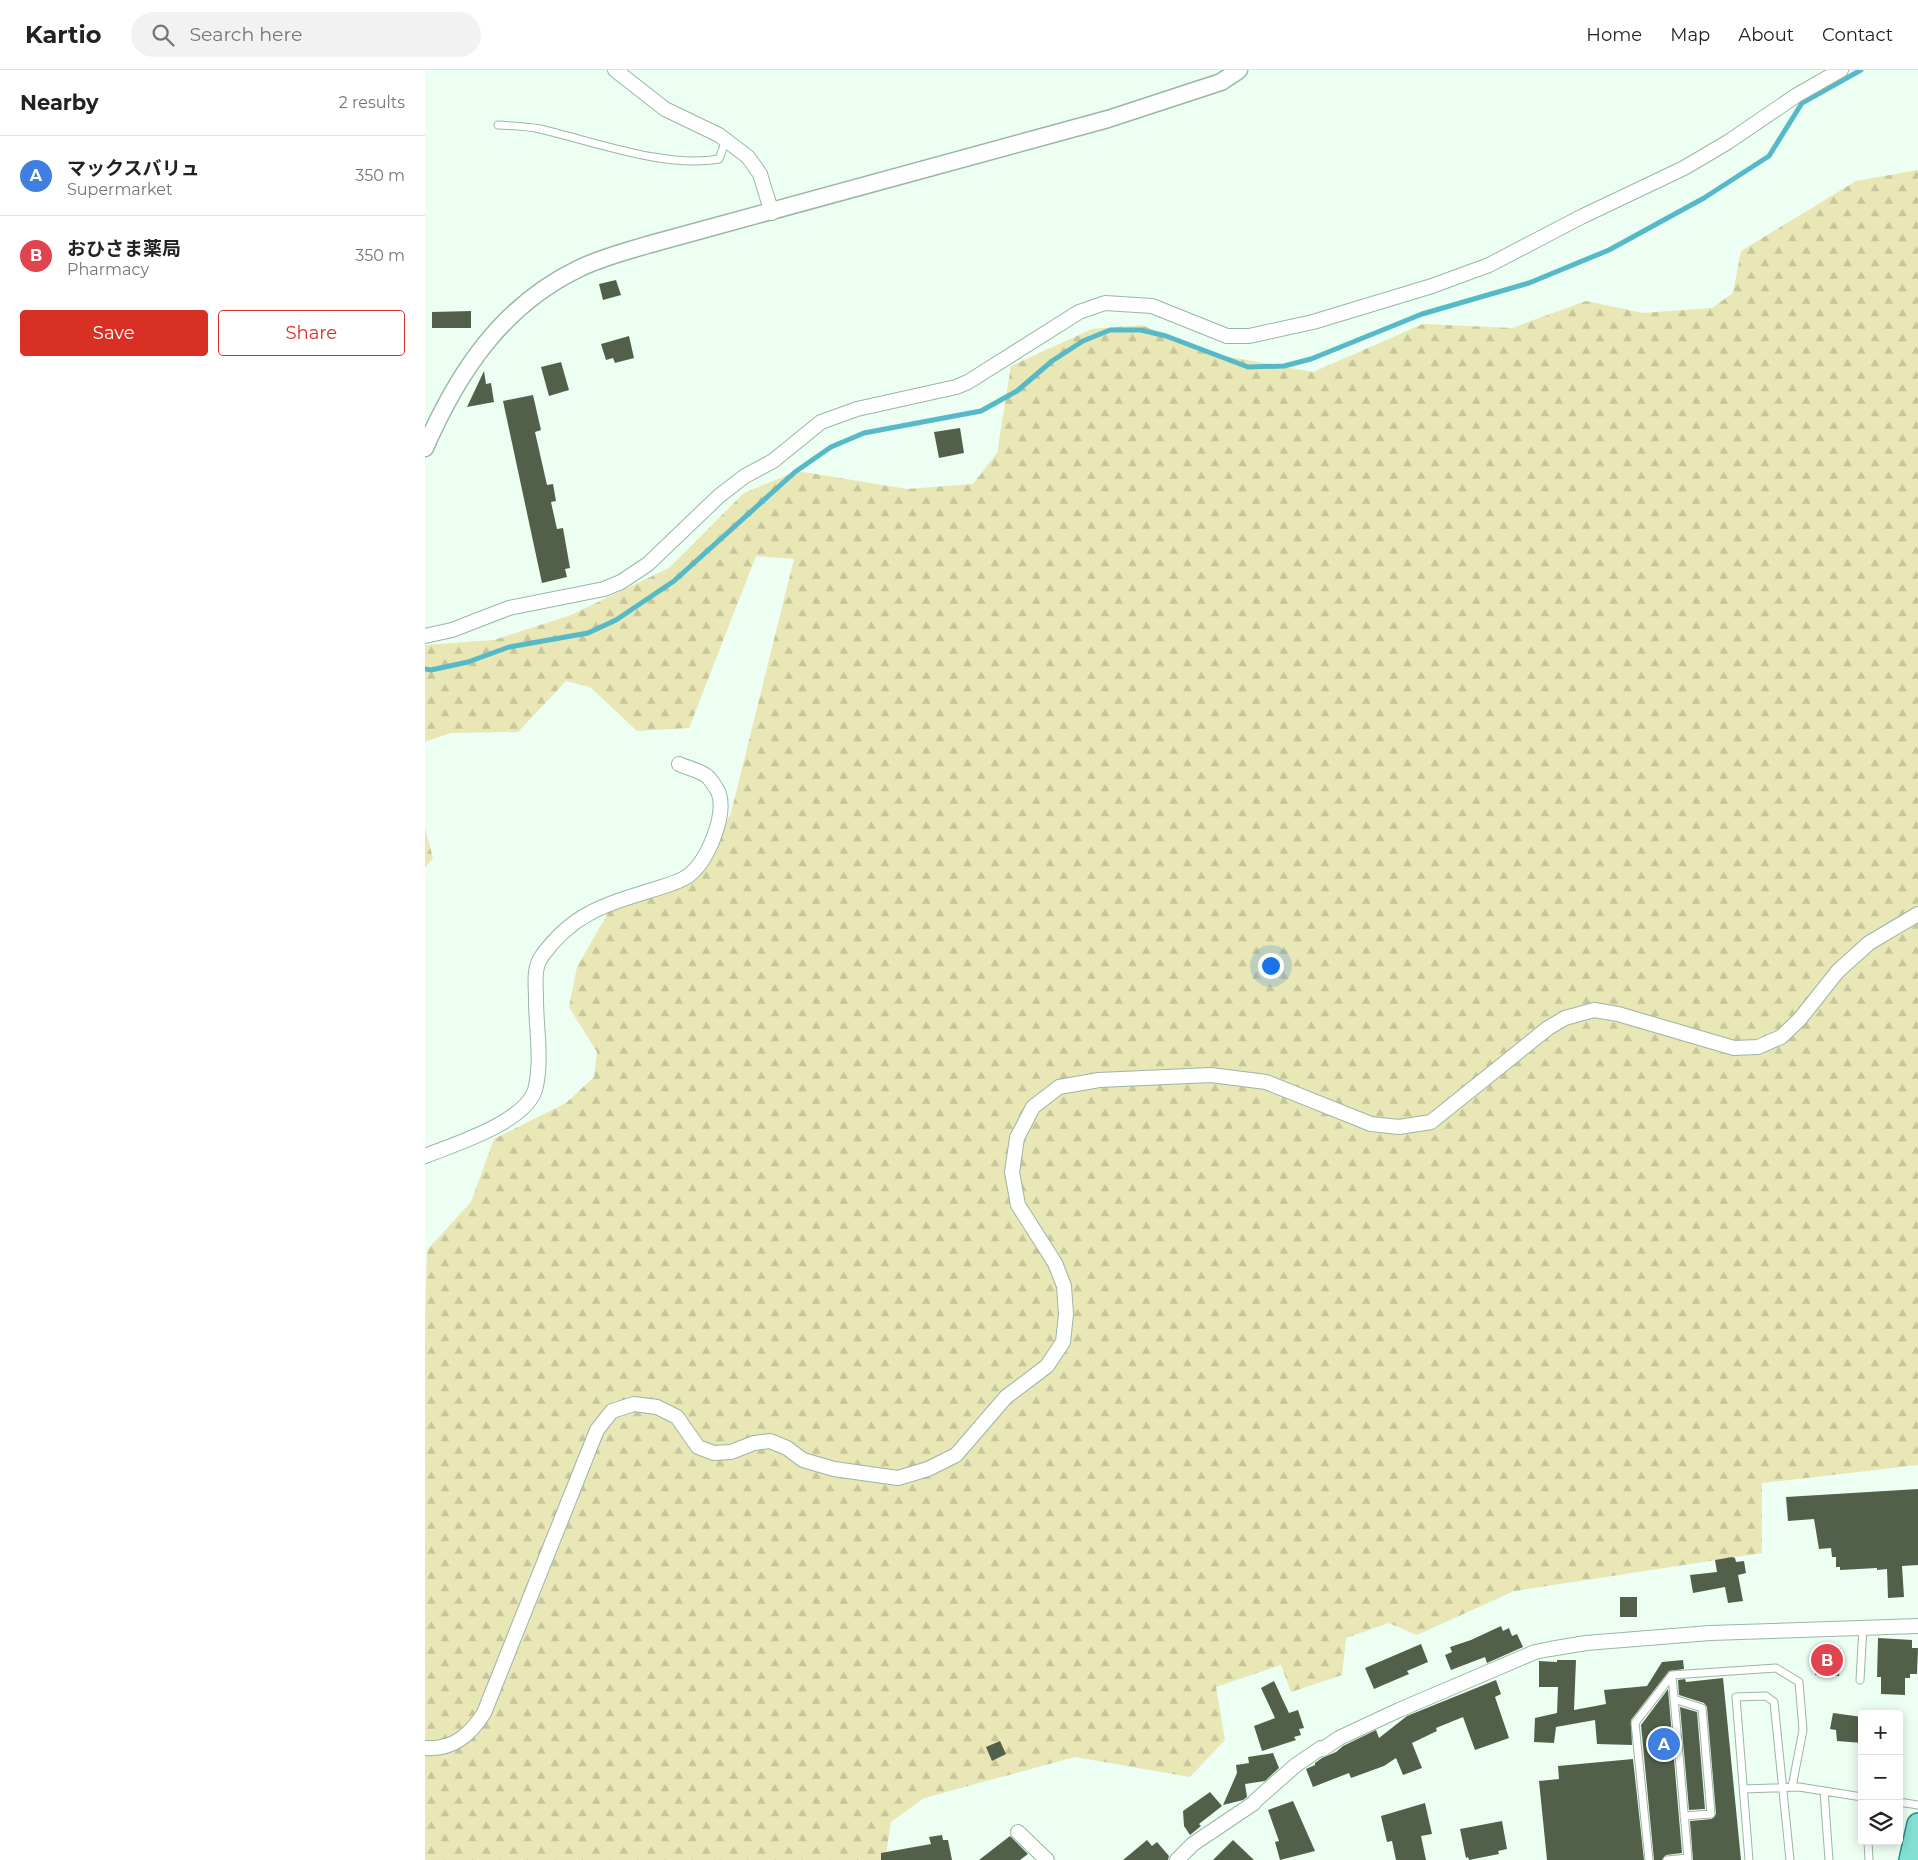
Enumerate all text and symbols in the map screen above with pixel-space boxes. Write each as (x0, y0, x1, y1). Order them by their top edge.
search box (131, 12, 481, 57)
text: Kartio (25, 20, 101, 49)
icon: search (149, 21, 177, 49)
text: Search here (189, 23, 302, 46)
text: Home (1586, 24, 1642, 46)
text: Map (1670, 24, 1710, 46)
text: About (1738, 24, 1794, 46)
text: Contact (1822, 24, 1893, 46)
text: Nearby (20, 90, 99, 115)
text: 2 results (339, 93, 405, 112)
text: マックスバリュ (67, 157, 199, 180)
text: A (30, 166, 42, 185)
text: 350 m (355, 166, 405, 185)
text: Supermarket (67, 180, 173, 199)
text: おひさま薬局 (67, 237, 181, 260)
text: B (30, 246, 42, 265)
text: 350 m (355, 246, 405, 265)
text: Pharmacy (67, 260, 149, 279)
button: Save (20, 310, 208, 356)
button: Share (218, 310, 405, 356)
your location (1258, 953, 1284, 979)
pin: B (1811, 1641, 1843, 1679)
map controls (1858, 1710, 1903, 1845)
button: + (1858, 1710, 1903, 1755)
pin: A (1648, 1725, 1680, 1763)
button: − (1858, 1755, 1903, 1800)
button: layers (1858, 1800, 1903, 1845)

